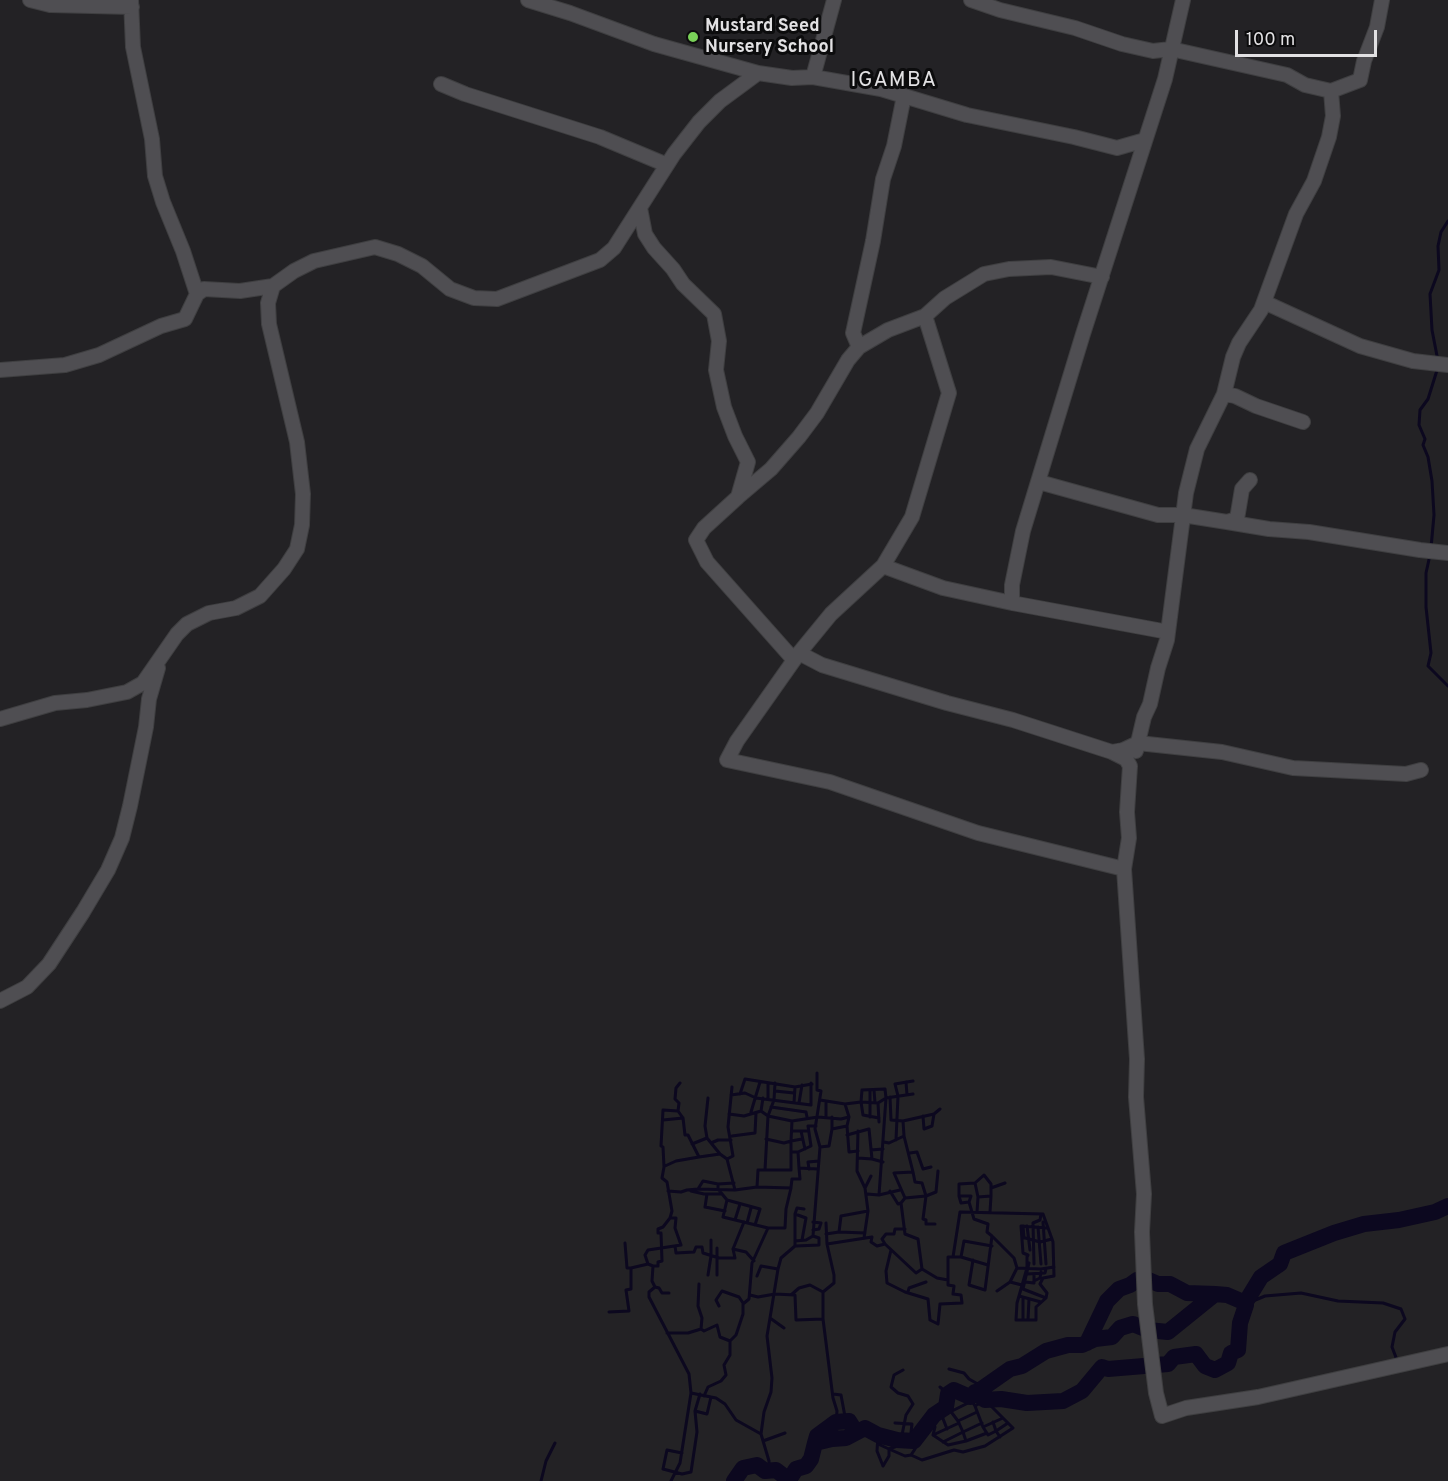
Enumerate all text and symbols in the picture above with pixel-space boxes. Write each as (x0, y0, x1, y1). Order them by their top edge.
place label: Mustard Seed Nursery School (705, 16, 834, 58)
scale bar (1238, 18, 1380, 56)
text: 100 m (1246, 29, 1295, 52)
marker: Mustard Seed Nursery School (686, 30, 700, 44)
district label: IGAMBA (850, 69, 938, 95)

